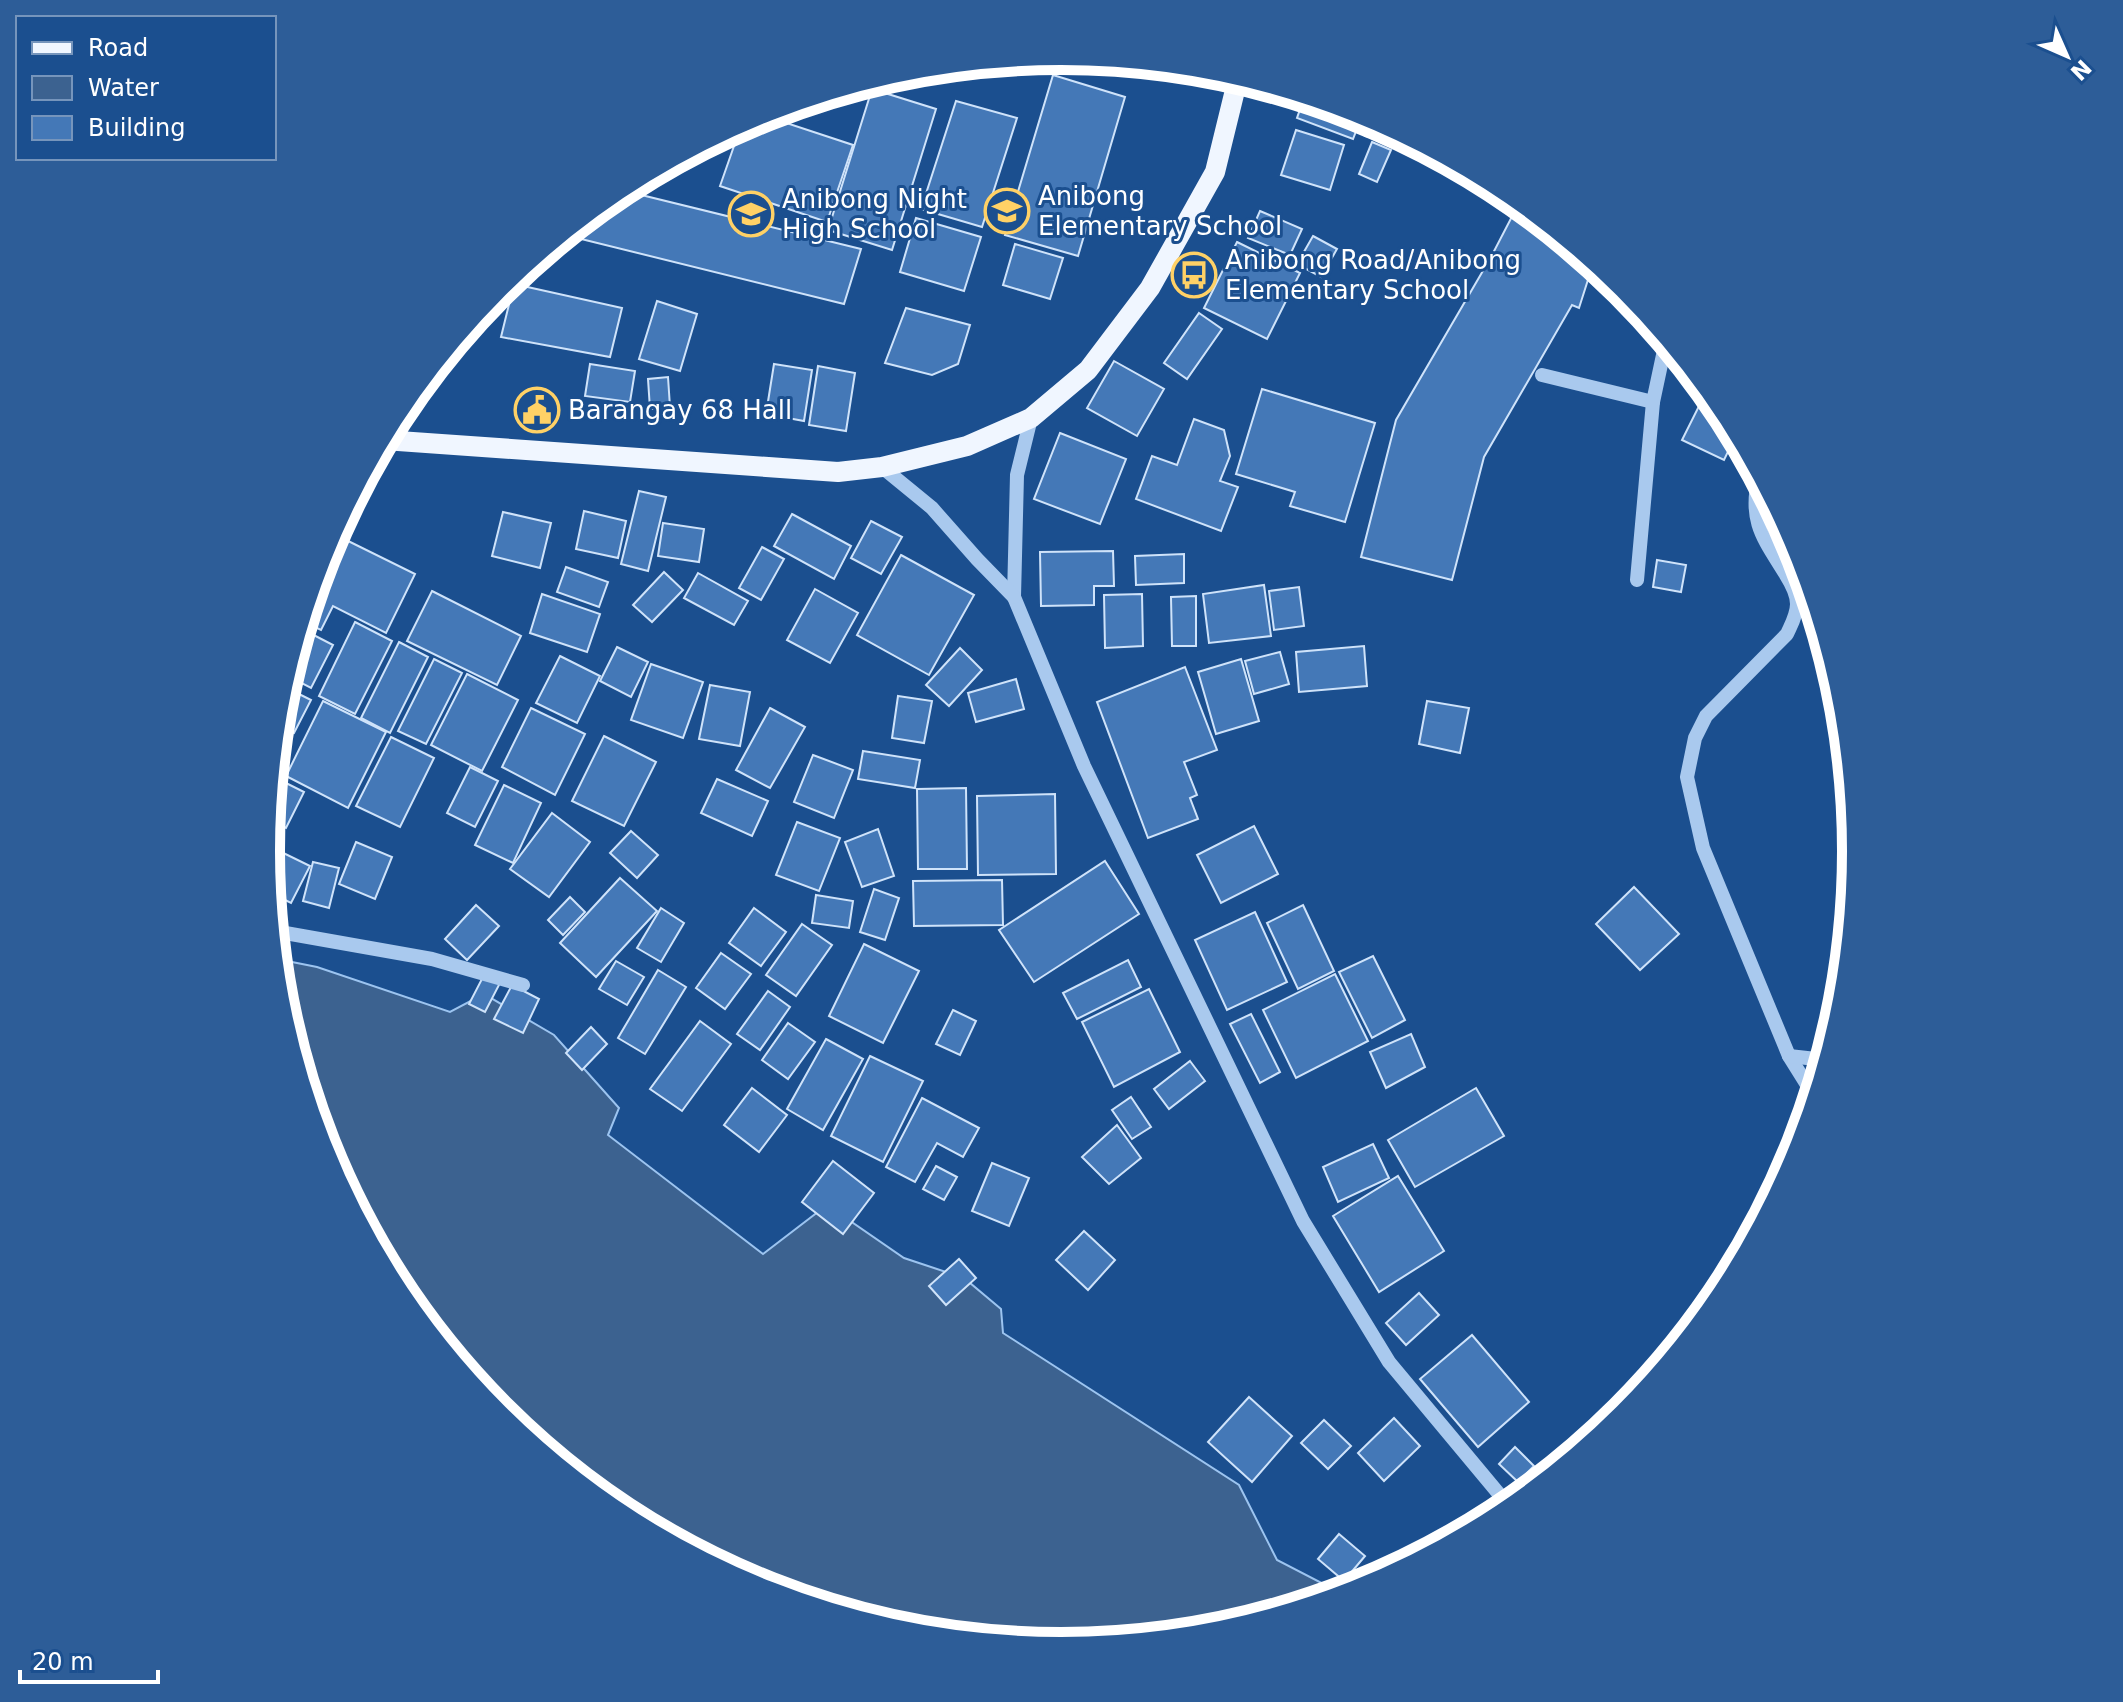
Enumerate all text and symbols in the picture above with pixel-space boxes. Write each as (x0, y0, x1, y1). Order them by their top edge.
legend (16, 16, 276, 160)
north arrow (2027, 16, 2107, 96)
text: Road (88, 34, 148, 62)
text: N (2065, 54, 2096, 85)
text: Water (88, 74, 159, 102)
text: Building (88, 114, 185, 142)
place label: Anibong Elementary School (1038, 181, 1282, 241)
place label: Anibong Night High School (782, 184, 967, 244)
school or university icon: Anibong Elementary School (983, 187, 1031, 235)
school or university icon: Anibong Night High School (727, 190, 775, 238)
place label: Anibong Road/Anibong Elementary School (1225, 245, 1521, 305)
bus stop icon: Anibong Road/Anibong Elementary School (1170, 251, 1218, 299)
public building icon: Barangay 68 Hall (513, 386, 561, 434)
place label: Barangay 68 Hall (568, 395, 792, 425)
scale bar (20, 1634, 158, 1684)
text: 20 m (32, 1648, 94, 1676)

